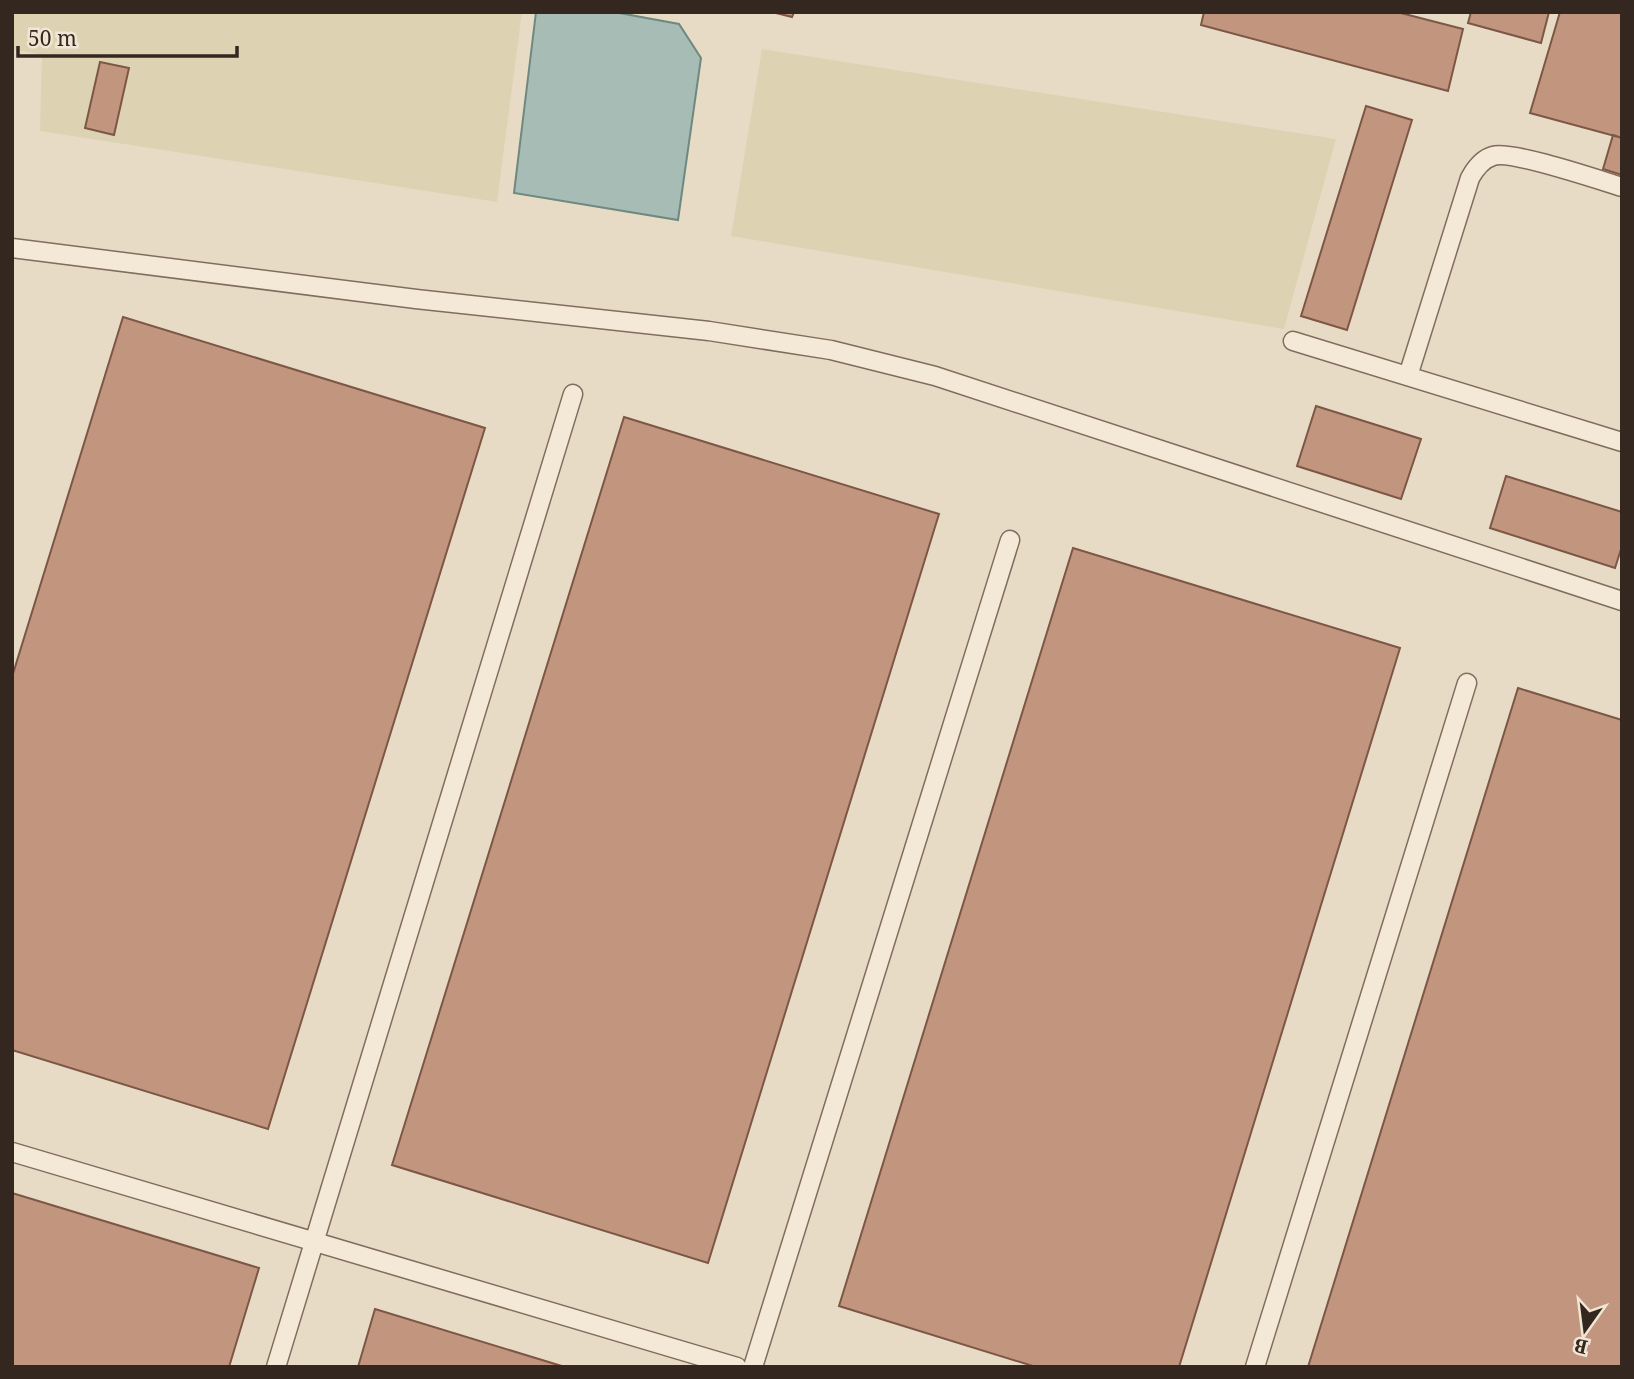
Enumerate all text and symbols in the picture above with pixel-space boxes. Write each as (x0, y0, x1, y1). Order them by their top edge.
scale bar (18, 14, 236, 58)
text: 50 m (28, 24, 77, 52)
north arrow (1550, 1295, 1620, 1365)
text: B (1571, 1332, 1590, 1361)

